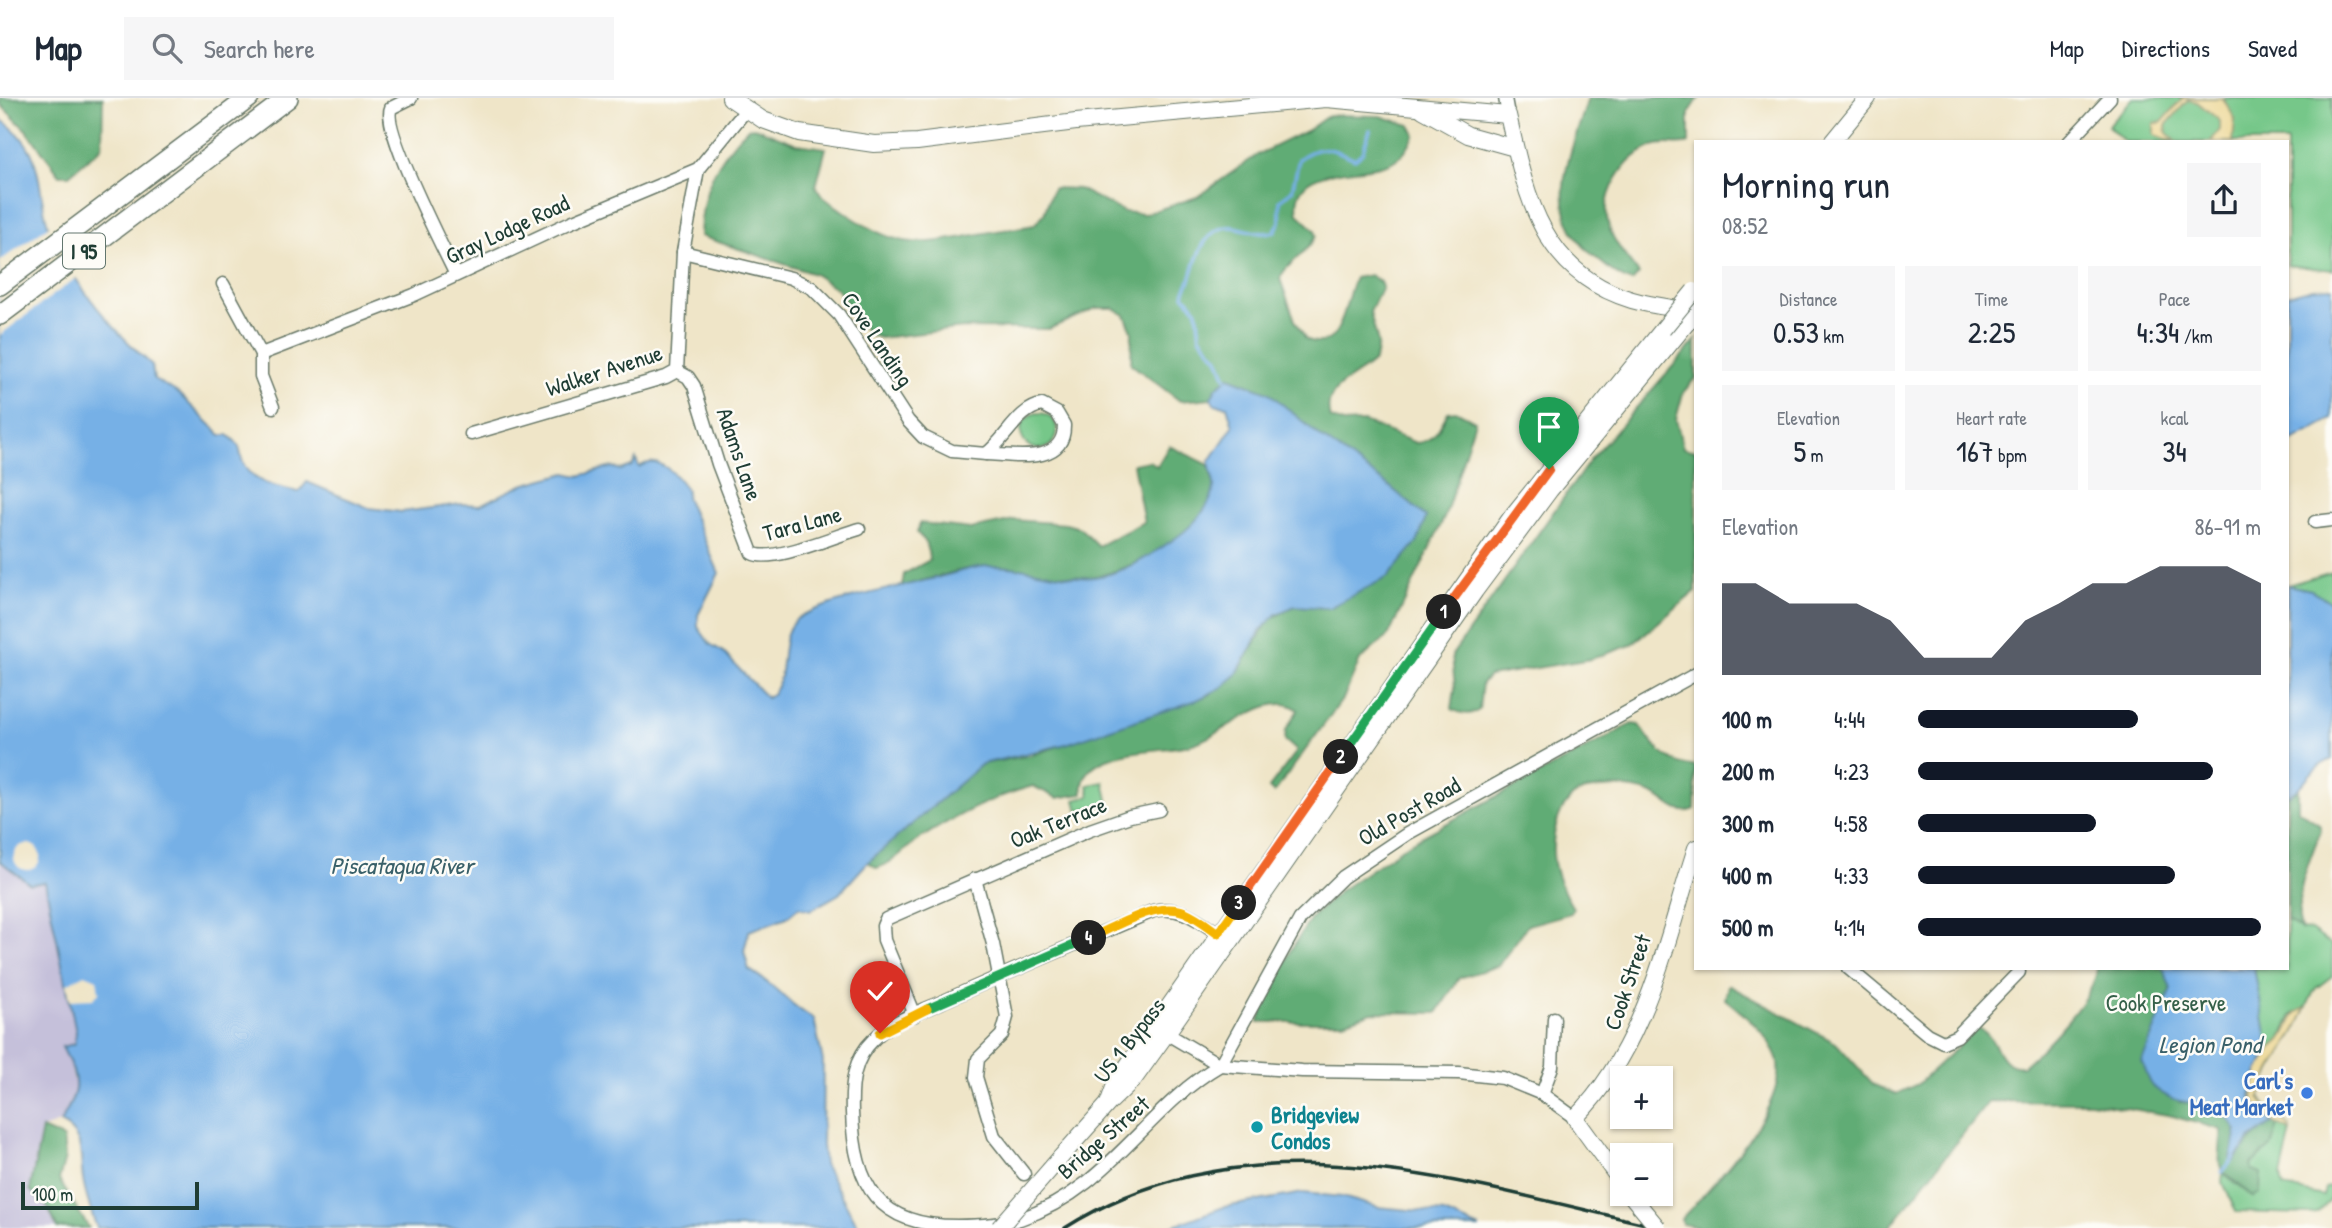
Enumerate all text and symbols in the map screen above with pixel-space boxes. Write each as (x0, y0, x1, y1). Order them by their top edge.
search box (124, 17, 614, 80)
text: Map (35, 26, 82, 70)
icon: search (148, 29, 186, 67)
text: Search here (204, 31, 315, 66)
text: Map (2050, 32, 2084, 64)
text: Directions (2122, 32, 2210, 64)
text: Saved (2248, 32, 2297, 64)
text: Morning run (1722, 158, 1890, 210)
button: share (2187, 163, 2261, 237)
street label: Gray Lodge Road (440, 187, 574, 271)
text: 08:52 (1722, 210, 1768, 241)
road number: I 95 (63, 234, 105, 268)
street label: Cove Landing (835, 285, 921, 393)
text: Distance (1779, 286, 1838, 312)
text: Time (1975, 286, 2008, 312)
text: Pace (2159, 286, 2190, 312)
text: 0.53 (1773, 312, 1819, 352)
text: 2:25 (1968, 312, 2015, 352)
text: 4:34 (2136, 312, 2179, 352)
text: km (1819, 323, 1844, 349)
text: /km (2179, 323, 2213, 349)
street label: Walker Avenue (542, 337, 666, 403)
pin (1519, 397, 1579, 469)
street label: Adams Lane (710, 404, 770, 504)
text: Elevation (1777, 405, 1840, 431)
text: Heart rate (1956, 405, 2027, 431)
text: kcal (2161, 405, 2188, 431)
icon: arrive (1530, 408, 1568, 446)
text: 5 (1794, 431, 1806, 471)
text: 167 (1956, 431, 1994, 471)
text: 34 (2162, 431, 2187, 471)
text: m (1806, 442, 1824, 468)
text: bpm (1994, 442, 2027, 468)
street label: Tara Lane (759, 498, 845, 548)
text: Elevation (1722, 511, 1798, 542)
text: 86–91 m (2194, 511, 2261, 542)
pin: 1 (1426, 594, 1462, 630)
text: 1 (1440, 598, 1447, 624)
text: 100 m (1722, 704, 1772, 735)
text: 4:44 (1834, 704, 1865, 735)
pin: 2 (1324, 740, 1358, 774)
text: 2 (1336, 743, 1345, 769)
text: 200 m (1722, 756, 1774, 787)
text: 4:23 (1834, 756, 1869, 787)
street label: Old Post Road (1352, 769, 1466, 853)
street label: Oak Terrace (1005, 789, 1111, 855)
text: 300 m (1722, 808, 1774, 839)
text: 4:58 (1834, 808, 1868, 839)
water label: Piscataqua River (331, 849, 476, 882)
text: 400 m (1722, 860, 1772, 891)
text: 4:33 (1834, 860, 1869, 891)
pin: 3 (1222, 886, 1256, 920)
text: 3 (1234, 889, 1243, 915)
text: 500 m (1722, 912, 1773, 943)
text: 4:14 (1834, 912, 1865, 943)
pin: 4 (1072, 920, 1106, 956)
text: 4 (1085, 924, 1092, 950)
street label: Cook Street (1596, 929, 1658, 1034)
pin (850, 961, 910, 1033)
icon: check (861, 972, 899, 1010)
park label: Cook Preserve (2106, 987, 2226, 1018)
street label: US 1 Bypass (1086, 991, 1172, 1089)
water label: Legion Pond (2159, 1028, 2265, 1061)
place label: Carl's Meat Market (2190, 1065, 2294, 1122)
map controls (1610, 1066, 1673, 1206)
button: + (1610, 1066, 1673, 1129)
marker: Carl's Meat Market (2299, 1085, 2315, 1101)
street label: Bridge Street (1050, 1088, 1157, 1186)
place label: Bridgeview Condos (1271, 1099, 1360, 1156)
marker: Bridgeview Condos (1249, 1119, 1265, 1135)
button: − (1610, 1143, 1673, 1206)
scale bar (21, 1179, 200, 1211)
text: 100 m (32, 1181, 73, 1207)

